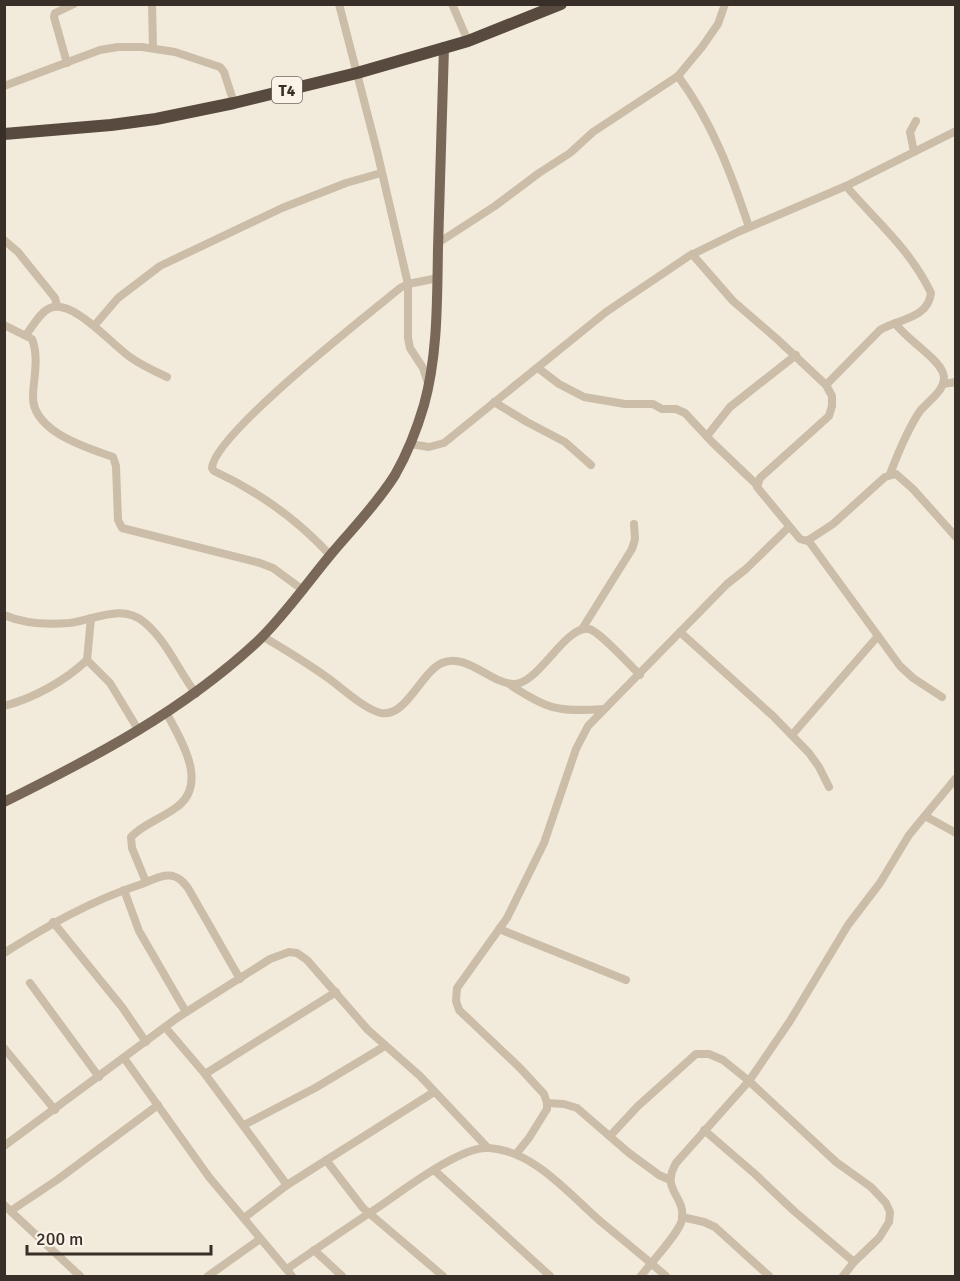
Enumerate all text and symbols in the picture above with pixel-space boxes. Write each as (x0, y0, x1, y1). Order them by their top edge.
road number: T4 (272, 77, 302, 103)
scale bar (27, 1218, 212, 1256)
text: 200 m (36, 1228, 83, 1250)

